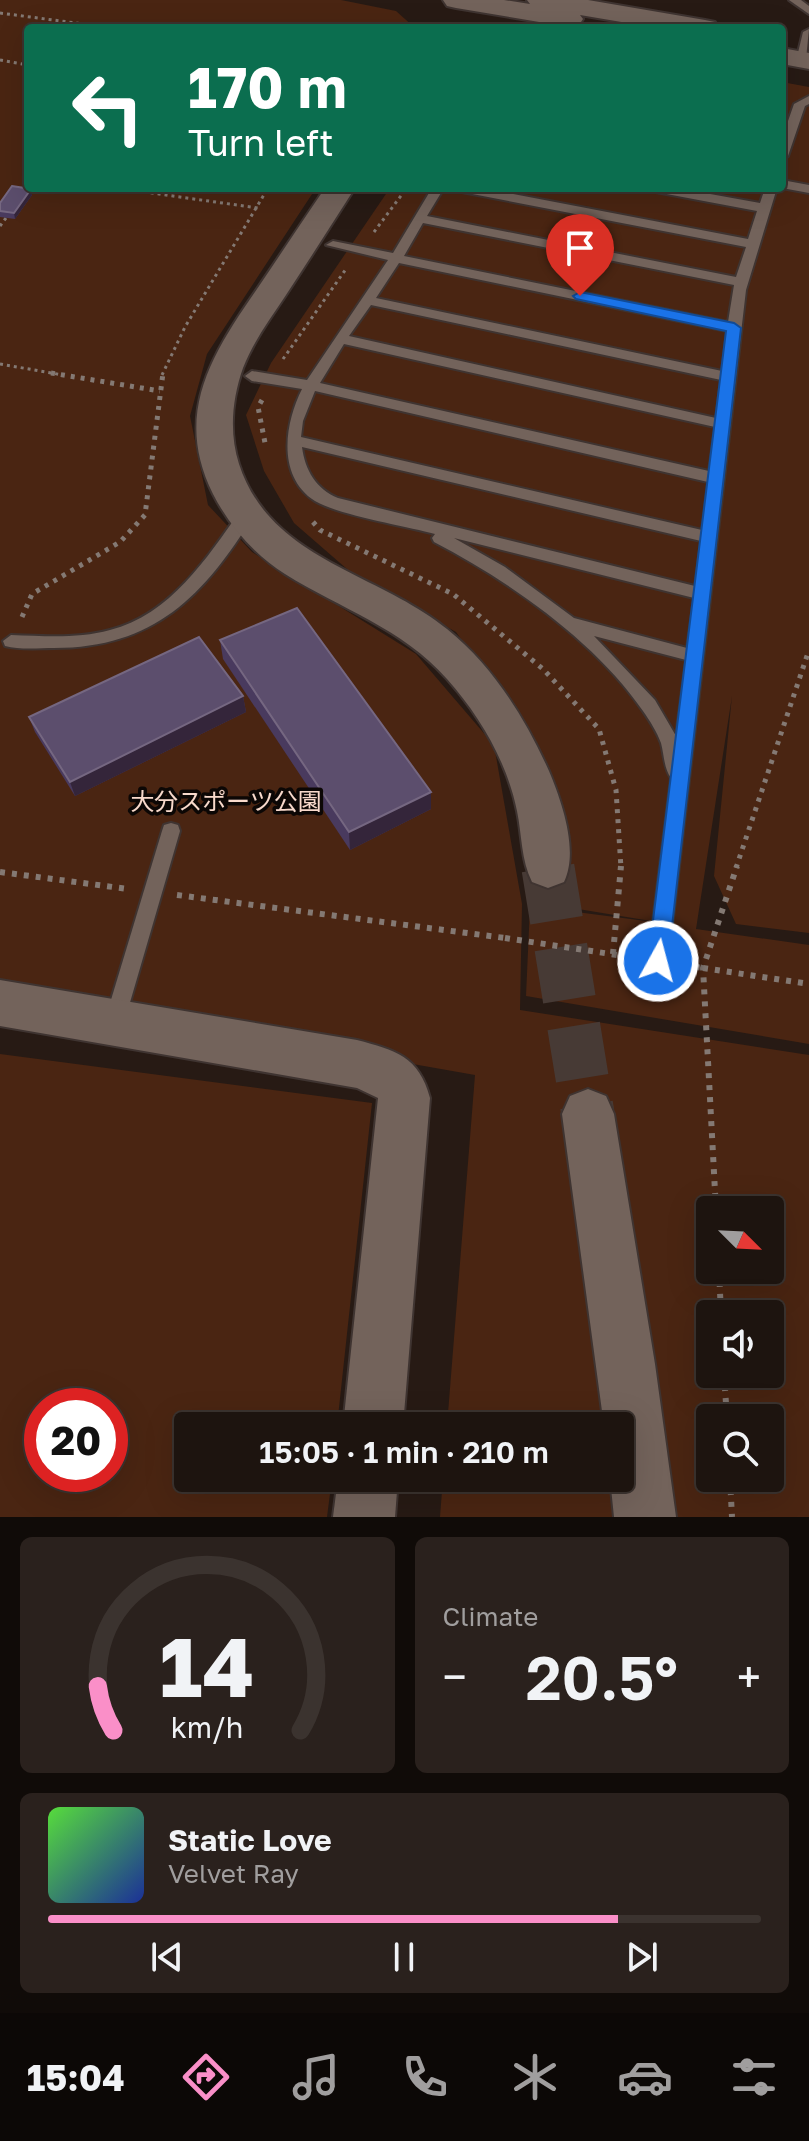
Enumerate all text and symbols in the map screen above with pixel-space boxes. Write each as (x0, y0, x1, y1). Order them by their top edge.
text: 170 m (188, 53, 347, 120)
icon: left (56, 56, 160, 160)
text: Turn left (188, 121, 334, 164)
pin (546, 214, 614, 296)
icon: arrive (558, 226, 602, 270)
park label: 大分スポーツ公園 (130, 786, 322, 815)
position arrow (616, 919, 700, 1003)
north arrow (696, 1196, 784, 1284)
map controls (696, 1196, 784, 1492)
button: sound (696, 1300, 784, 1388)
speed limit sign: 20 (24, 1388, 128, 1492)
button: search (696, 1404, 784, 1492)
text: 15:05 · 1 min · 210 m (259, 1434, 549, 1470)
text: Climate (443, 1601, 538, 1632)
text: 14 (160, 1615, 255, 1715)
text: 20.5° (526, 1641, 678, 1713)
text: − (443, 1650, 467, 1703)
text: + (737, 1650, 761, 1703)
text: km/h (171, 1710, 244, 1744)
text: Static Love (168, 1822, 332, 1858)
text: Velvet Ray (168, 1858, 299, 1889)
icon: previous (145, 1935, 189, 1979)
icon: pause (382, 1935, 426, 1979)
icon: next (620, 1935, 664, 1979)
icon: directions (178, 2049, 234, 2105)
icon: music (288, 2049, 344, 2105)
icon: phone (397, 2049, 453, 2105)
icon: climate (507, 2049, 563, 2105)
icon: car (617, 2049, 673, 2105)
icon: filters (726, 2049, 782, 2105)
text: 15:04 (27, 2056, 125, 2099)

